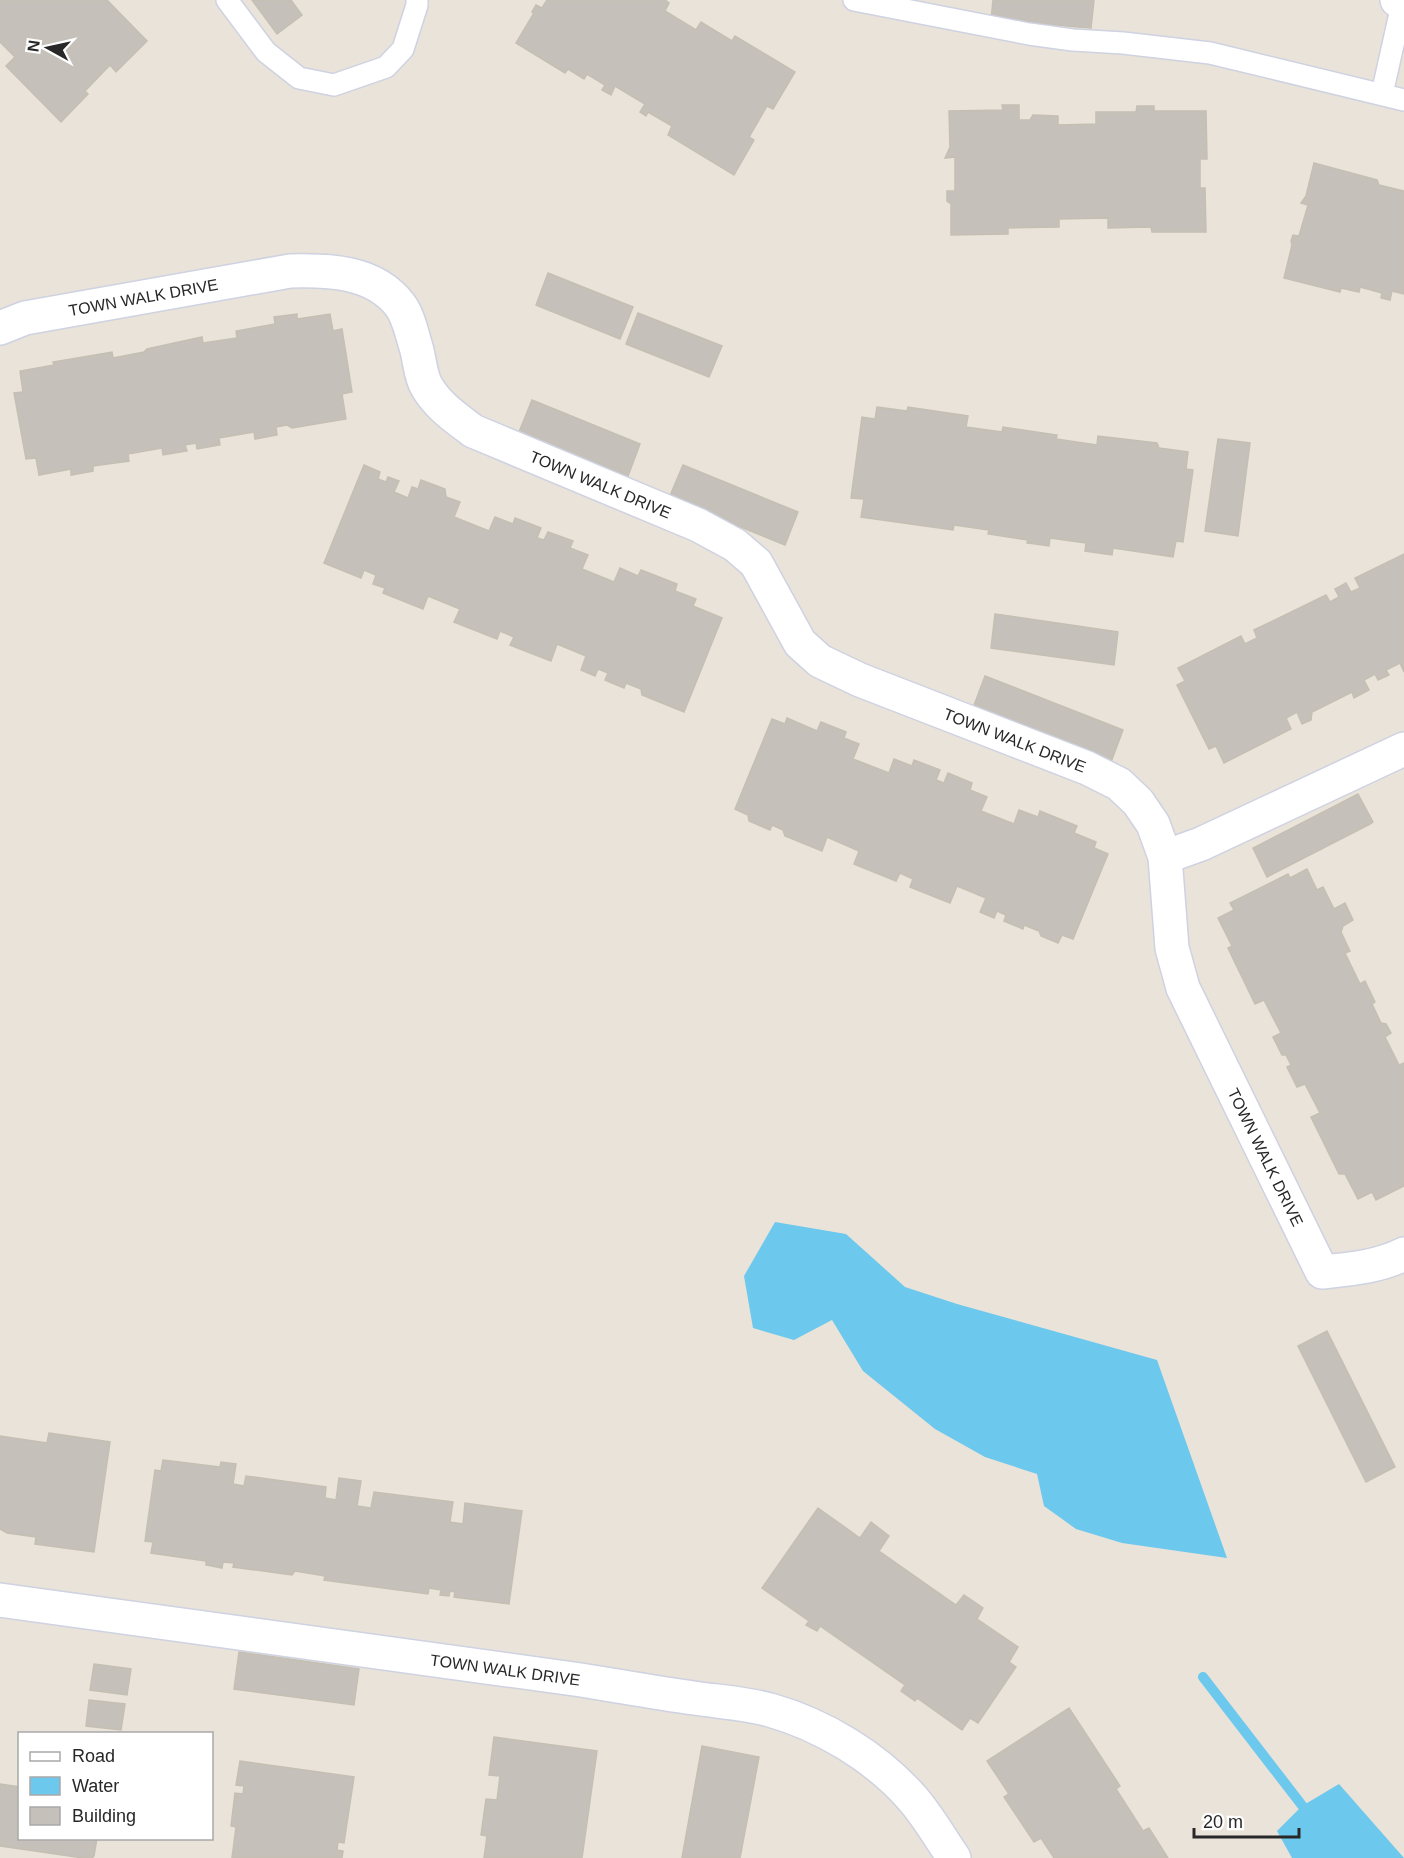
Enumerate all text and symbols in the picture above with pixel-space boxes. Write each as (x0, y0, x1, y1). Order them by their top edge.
north arrow (18, 18, 78, 78)
text: N (24, 39, 43, 53)
street label: TOWN WALK DRIVE (67, 275, 219, 319)
street label: TOWN WALK DRIVE (528, 447, 674, 521)
street label: TOWN WALK DRIVE (941, 705, 1088, 775)
street label: TOWN WALK DRIVE (1225, 1085, 1307, 1229)
street label: TOWN WALK DRIVE (429, 1651, 581, 1688)
legend (18, 1732, 213, 1840)
text: Road (72, 1746, 115, 1766)
text: Water (72, 1776, 119, 1796)
scale bar (1194, 1801, 1299, 1839)
text: Building (72, 1806, 136, 1826)
text: 20 m (1203, 1812, 1243, 1832)

